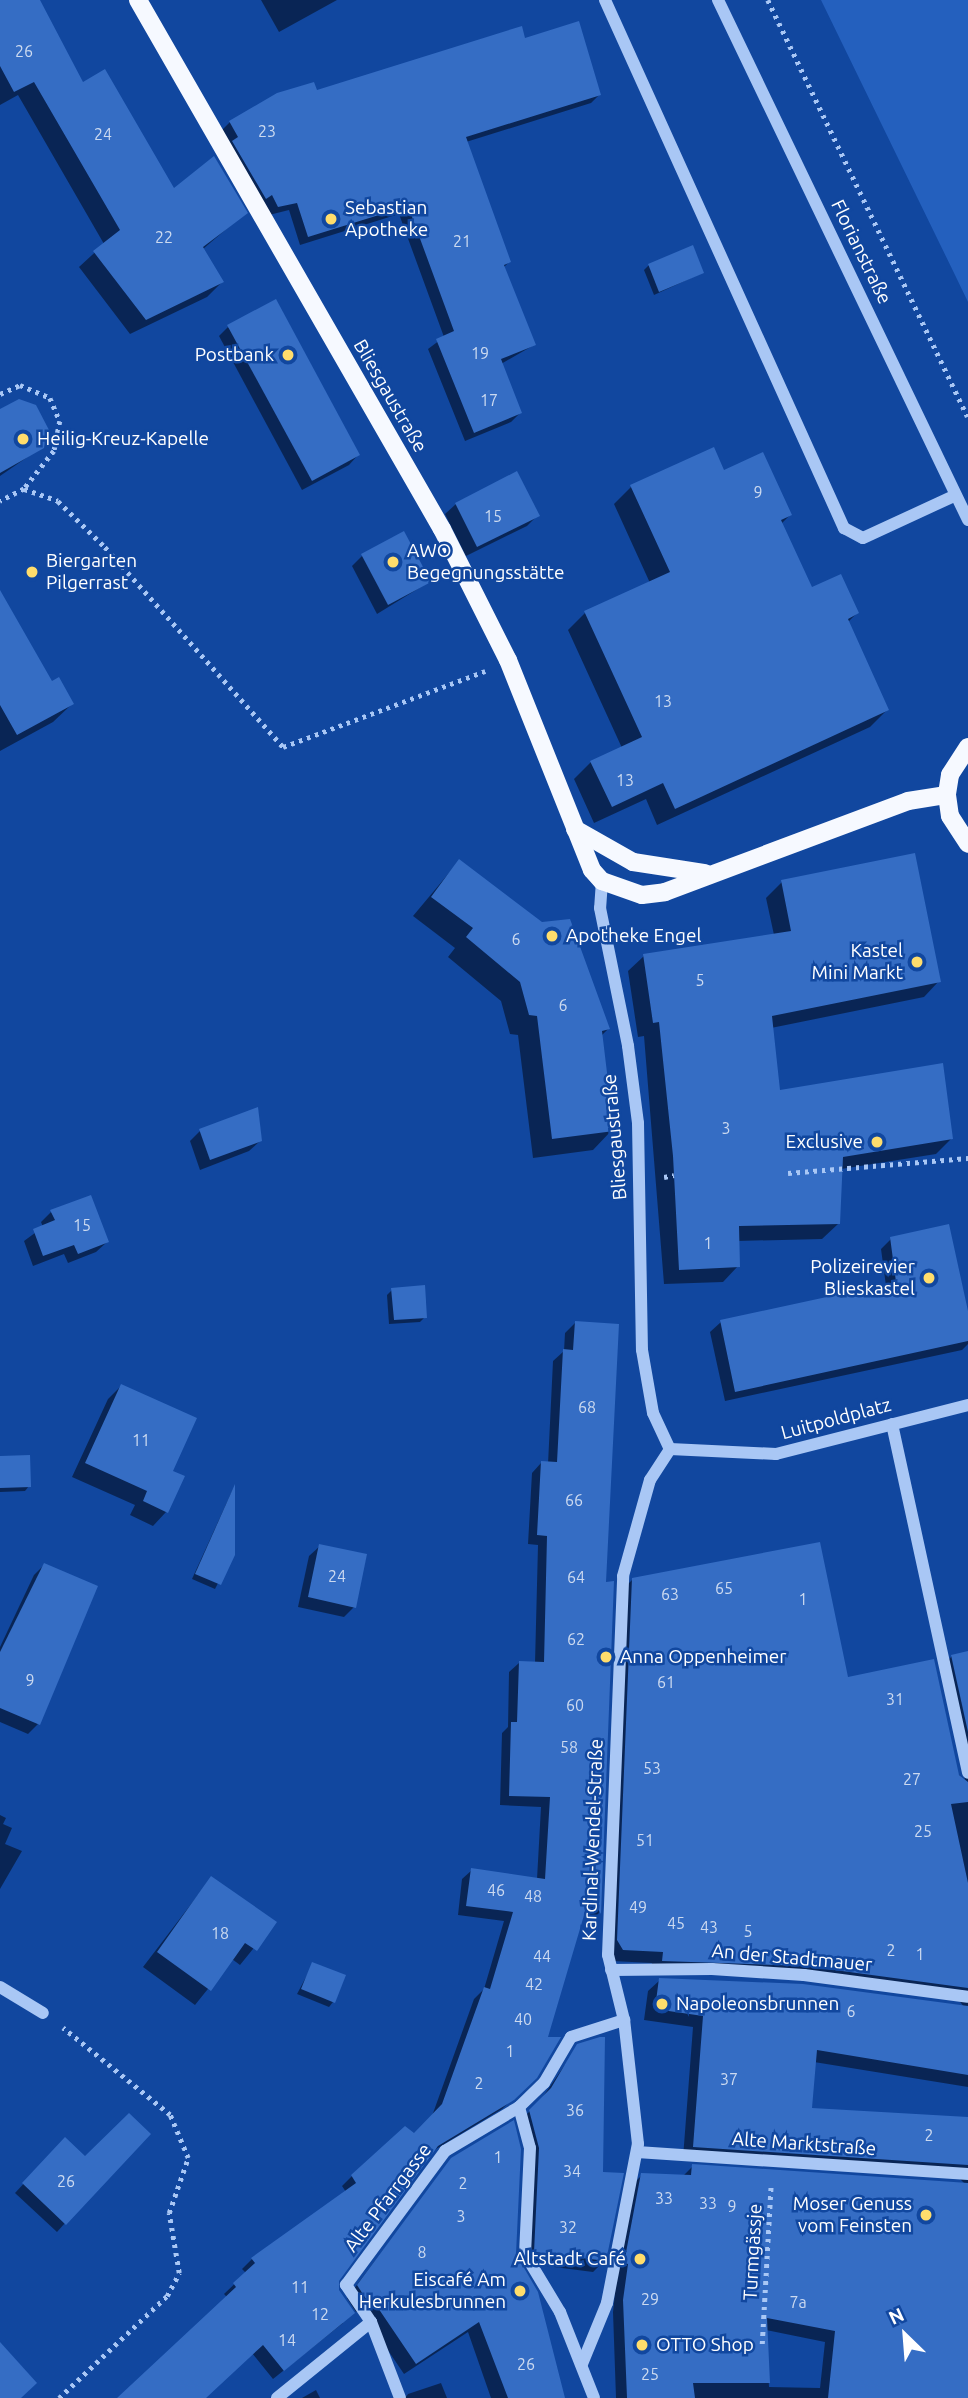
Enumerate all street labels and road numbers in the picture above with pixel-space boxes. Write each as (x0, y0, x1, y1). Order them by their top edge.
street label: Florianstraße (826, 196, 896, 308)
street label: Bliesgaustraße (348, 336, 432, 456)
street label: Bliesgaustraße (598, 1073, 632, 1201)
street label: Luitpoldplatz (778, 1393, 894, 1445)
street label: Kardinal-Wendel-Straße (578, 1738, 608, 1942)
street label: An der Stadtmauer (711, 1940, 873, 1976)
street label: Alte Marktstraße (731, 2128, 877, 2160)
street label: Alte Pfarrgasse (340, 2139, 436, 2257)
street label: Turmgässje (739, 2203, 767, 2301)

